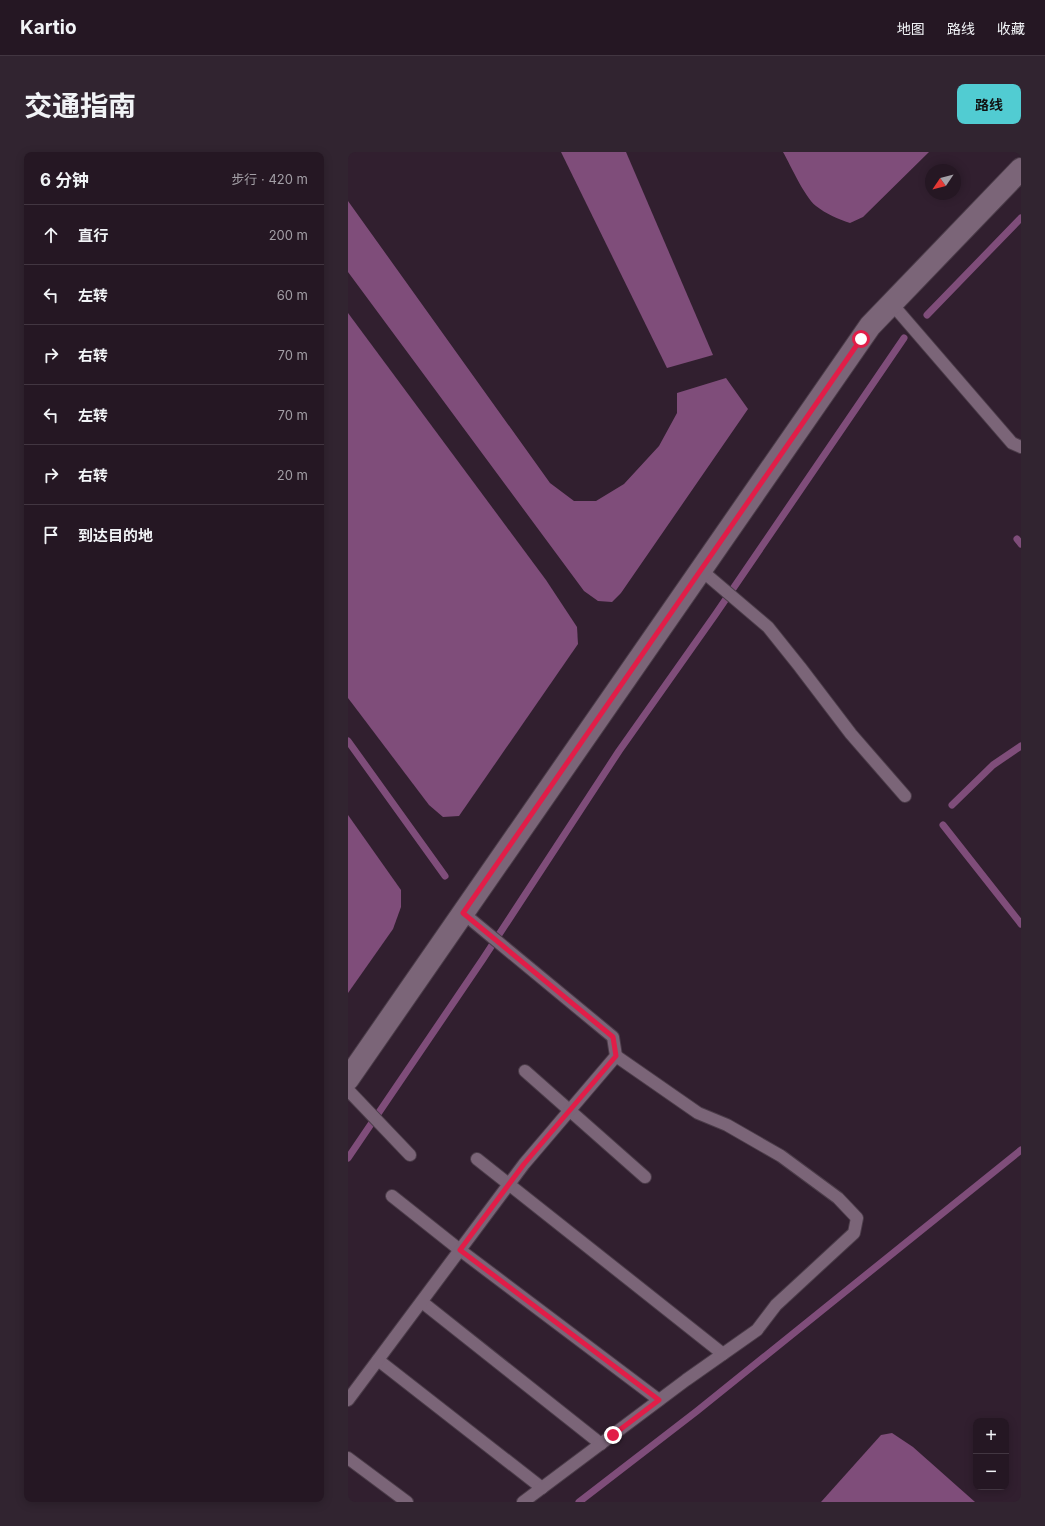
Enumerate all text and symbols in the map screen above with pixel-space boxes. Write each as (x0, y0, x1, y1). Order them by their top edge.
text: Kartio (20, 16, 77, 39)
text: 地图 (897, 20, 925, 37)
text: 路线 (947, 20, 975, 37)
text: 收藏 (997, 20, 1025, 37)
button: 路线 (957, 84, 1021, 124)
text: 交通指南 (24, 89, 136, 123)
north arrow (925, 164, 961, 200)
text: 6 分钟 (40, 170, 89, 190)
text: 步行 · 420 m (231, 171, 308, 187)
icon: ahead (40, 224, 62, 246)
text: 直行 (78, 226, 108, 245)
text: 200 m (269, 227, 308, 243)
icon: left (40, 284, 62, 306)
text: 左转 (78, 286, 108, 305)
text: 60 m (277, 287, 308, 303)
route start (852, 330, 870, 348)
icon: right (40, 344, 62, 366)
text: 右转 (78, 346, 108, 365)
text: 70 m (278, 347, 308, 363)
icon: left (40, 404, 62, 426)
text: 左转 (78, 406, 108, 425)
text: 70 m (278, 407, 308, 423)
icon: right (40, 464, 62, 486)
text: 右转 (78, 466, 108, 485)
text: 20 m (277, 467, 308, 483)
icon: arrive (40, 524, 62, 546)
text: 到达目的地 (78, 526, 153, 545)
map controls (973, 1418, 1009, 1490)
button: + (973, 1418, 1009, 1454)
route end (604, 1426, 622, 1444)
button: − (973, 1454, 1009, 1490)

